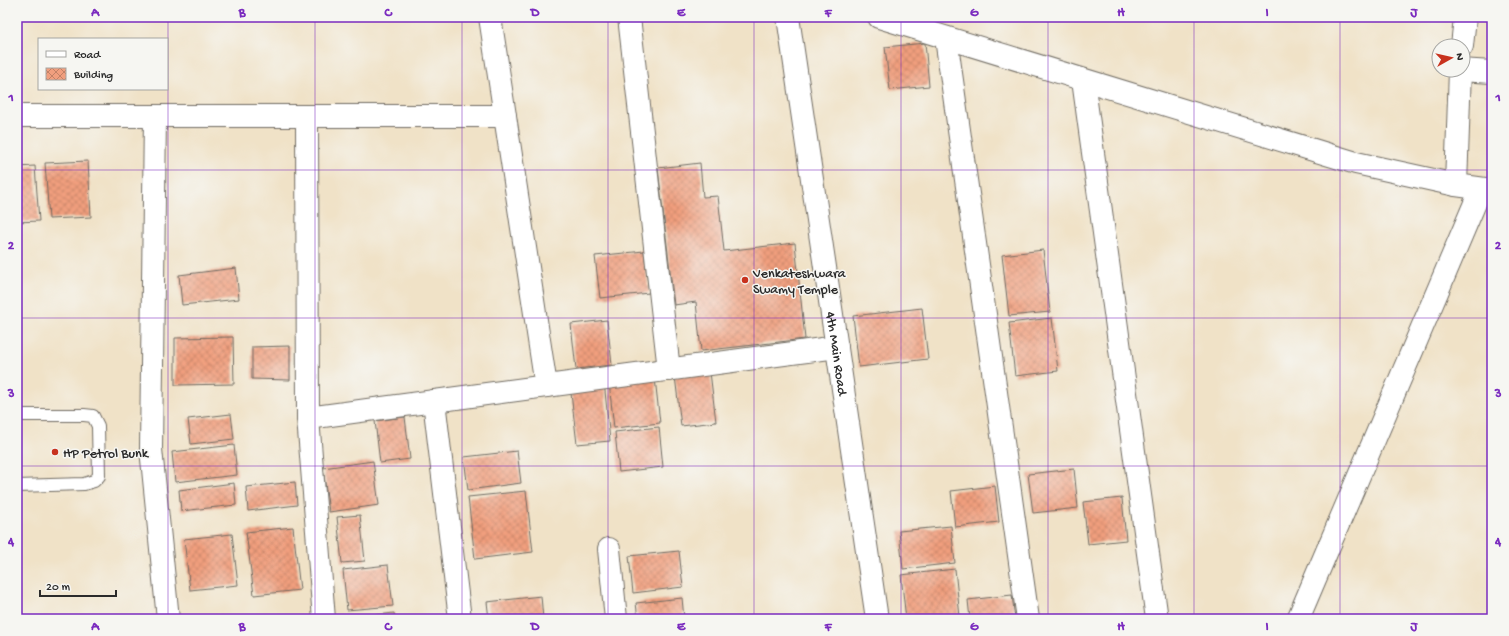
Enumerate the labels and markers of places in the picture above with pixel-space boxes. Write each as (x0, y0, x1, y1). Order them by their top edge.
place label: Venkateshwara Swamy Temple (752, 266, 847, 299)
marker: Venkateshwara Swamy Temple (740, 275, 750, 285)
place label: HP Petrol Bunk (63, 446, 150, 463)
marker: HP Petrol Bunk (50, 447, 60, 457)

